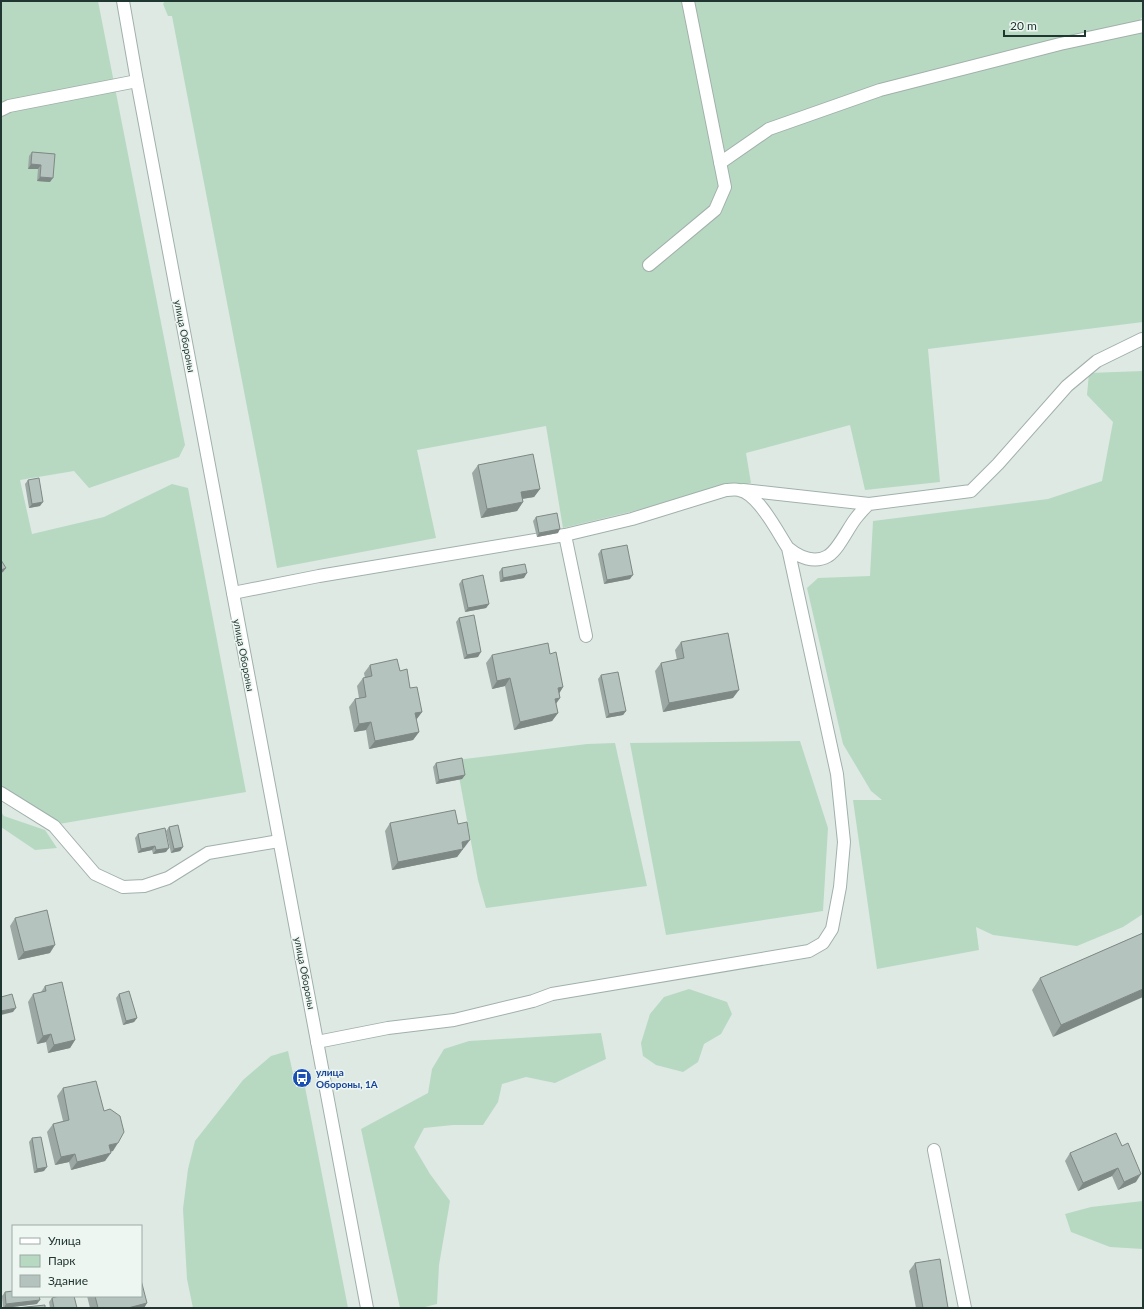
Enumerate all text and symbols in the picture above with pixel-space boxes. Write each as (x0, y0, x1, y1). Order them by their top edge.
scale bar (1004, 12, 1085, 38)
text: 20 m (1010, 18, 1037, 33)
street label: улица Обороны (172, 299, 198, 373)
street label: улица Обороны (231, 618, 257, 692)
street label: улица Обороны (292, 936, 318, 1010)
place label: улица Обороны, 1А (316, 1066, 378, 1090)
bus stop icon: улица Обороны, 1А (291, 1067, 313, 1089)
legend (12, 1225, 142, 1297)
text: Улица (48, 1233, 81, 1248)
text: Парк (48, 1253, 76, 1268)
text: Здание (48, 1273, 88, 1288)

